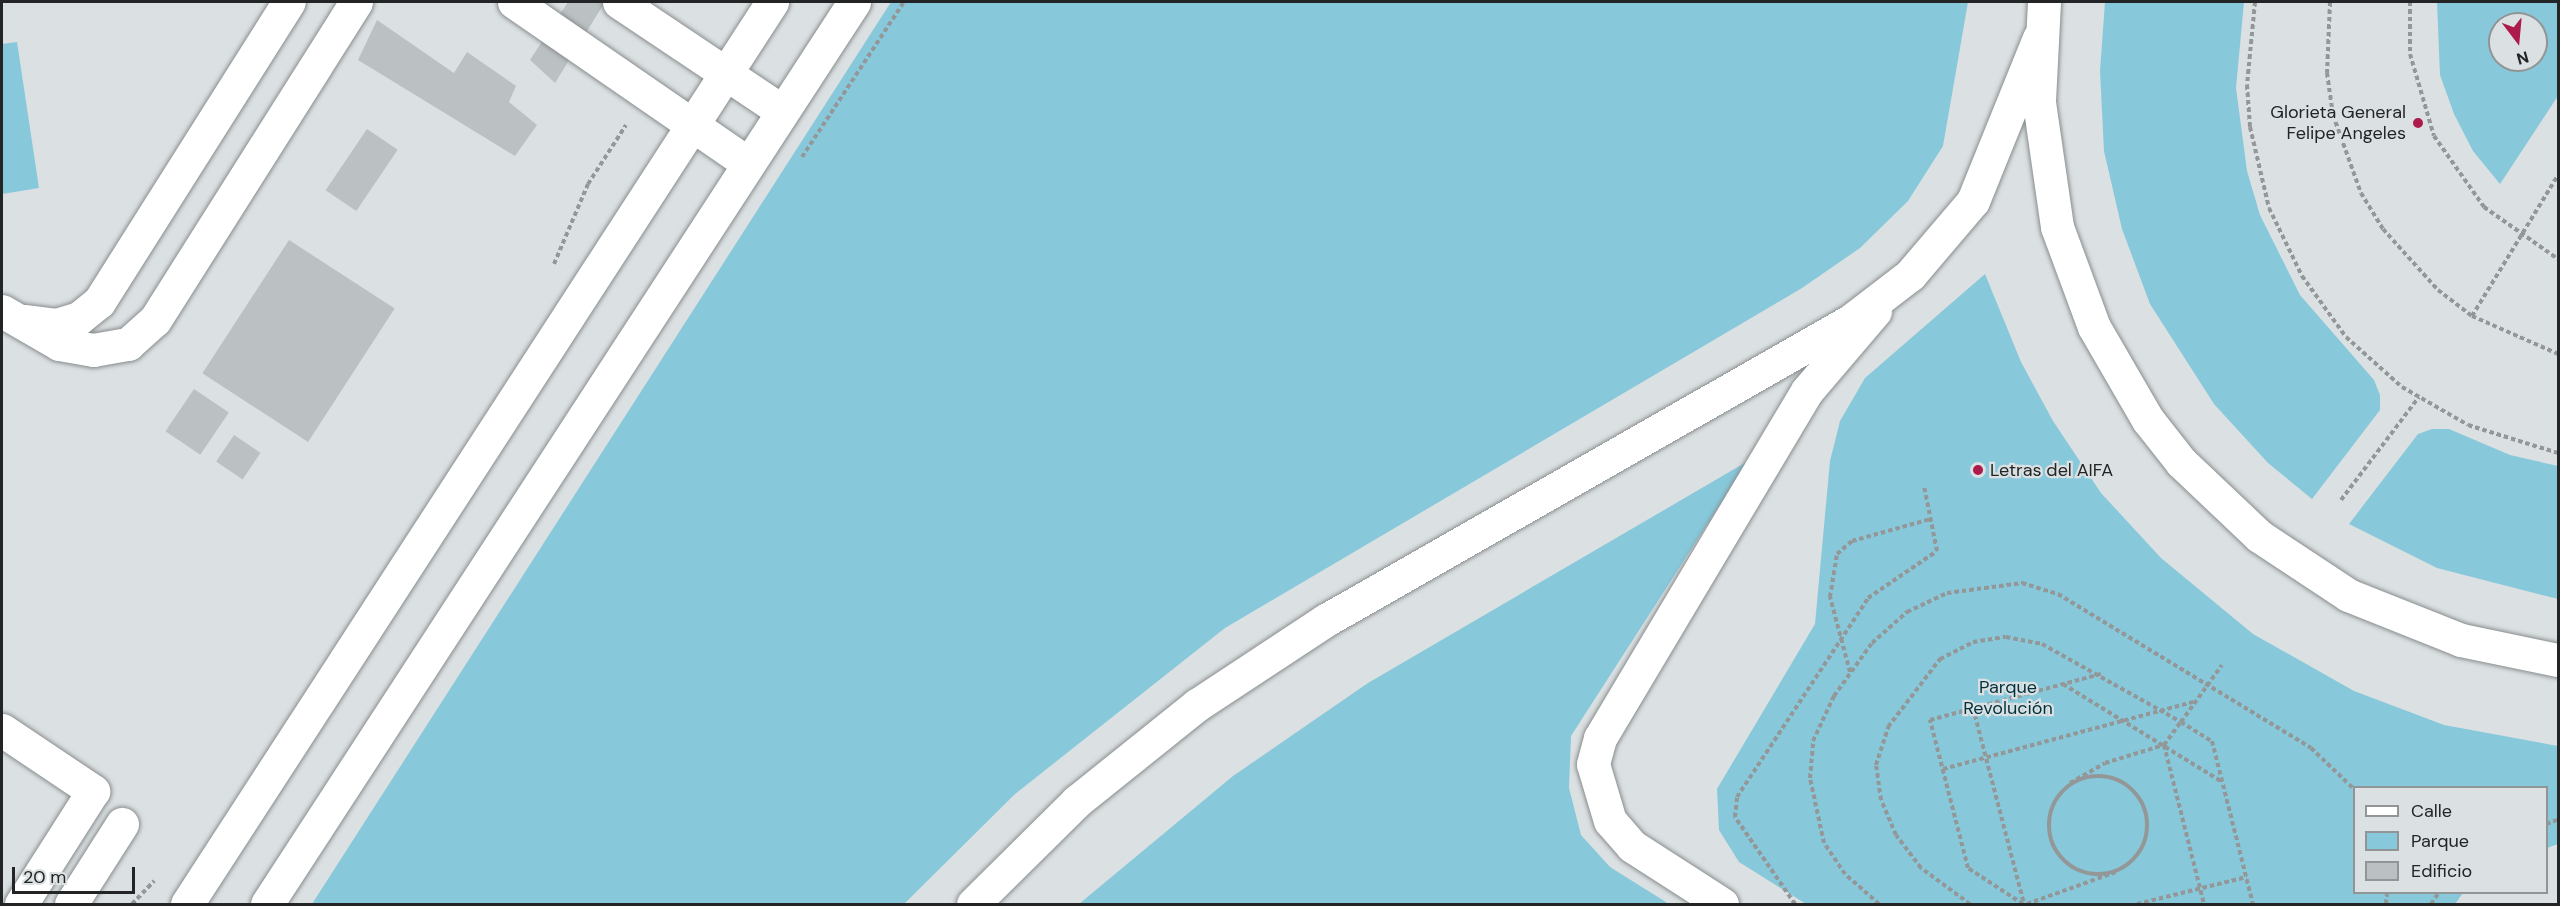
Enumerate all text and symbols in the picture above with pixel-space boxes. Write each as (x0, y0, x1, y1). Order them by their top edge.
north arrow (2488, 12, 2548, 72)
text: N (2514, 46, 2531, 70)
place label: Glorieta General Felipe Angeles (2270, 102, 2406, 144)
marker: Glorieta General Felipe Angeles (2411, 116, 2425, 130)
place label: Letras del AIFA (1990, 459, 2113, 481)
marker: Letras del AIFA (1971, 463, 1985, 477)
park label: Parque Revolución (1963, 677, 2053, 720)
legend (2353, 786, 2548, 894)
text: Calle (2411, 799, 2452, 823)
text: Parque (2411, 829, 2469, 853)
scale bar (15, 855, 138, 893)
text: Edificio (2411, 859, 2472, 883)
text: 20 m (23, 865, 66, 889)

